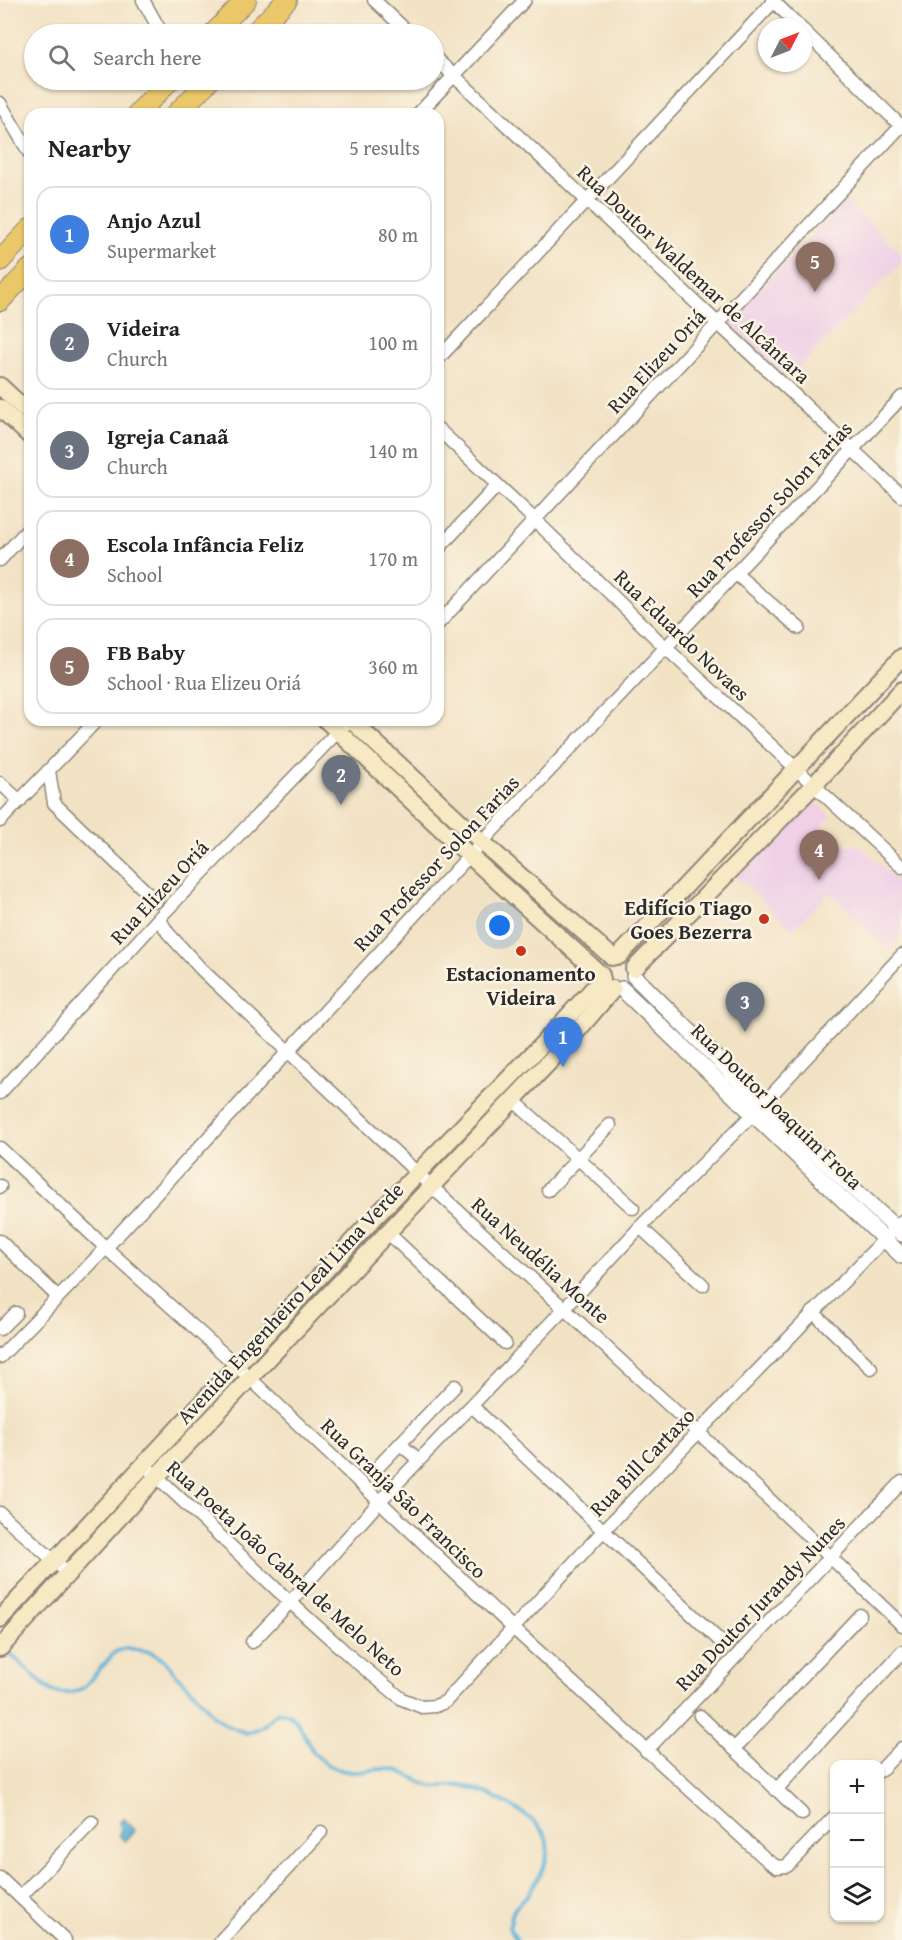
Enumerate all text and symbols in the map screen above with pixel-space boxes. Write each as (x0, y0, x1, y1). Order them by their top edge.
north arrow (758, 18, 812, 72)
search box (24, 24, 444, 90)
icon: search (45, 41, 78, 74)
text: Search here (93, 41, 202, 73)
text: Nearby (48, 128, 131, 167)
text: 5 results (349, 133, 420, 162)
street label: Rua Doutor Waldemar de Alcântara (570, 157, 818, 391)
text: Anjo Azul (107, 204, 201, 236)
text: 1 (64, 220, 75, 249)
text: 80 m (378, 220, 418, 249)
text: Supermarket (107, 236, 216, 265)
pin: 5 (796, 242, 834, 292)
street label: Rua Elizeu Oriá (599, 302, 713, 420)
text: Videira (107, 312, 180, 344)
text: 2 (64, 328, 75, 357)
text: 100 m (368, 328, 418, 357)
text: Church (107, 344, 168, 373)
street label: Rua Professor Solon Farias (679, 414, 859, 604)
text: Igreja Canaã (107, 420, 229, 452)
text: 3 (64, 436, 75, 465)
text: 140 m (368, 436, 418, 465)
text: Church (107, 452, 168, 481)
text: Escola Infância Feliz (107, 528, 304, 560)
text: 4 (64, 544, 75, 573)
text: 170 m (368, 544, 418, 573)
text: School (107, 560, 163, 589)
street label: Rua Eduardo Novaes (607, 562, 757, 708)
text: FB Baby (107, 636, 185, 668)
text: 5 (64, 652, 75, 681)
text: 360 m (368, 652, 418, 681)
text: School · Rua Elizeu Oriá (107, 668, 301, 697)
pin: 2 (322, 756, 360, 805)
street label: Rua Professor Solon Farias (346, 768, 526, 958)
pin: 4 (800, 830, 838, 880)
street label: Rua Elizeu Oriá (102, 833, 216, 951)
place label: Edifício Tiago Goes Bezerra (624, 892, 752, 947)
your location (485, 911, 514, 940)
marker: Edifício Tiago Goes Bezerra (757, 912, 771, 926)
marker: Estacionamento Videira (514, 944, 528, 958)
place label: Estacionamento Videira (446, 958, 596, 1013)
pin: 3 (726, 982, 764, 1032)
street label: Rua Doutor Joaquim Frota (684, 1016, 870, 1196)
pin: 1 (544, 1018, 582, 1067)
street label: Avenida Engenheiro Leal Lima Verde (169, 1175, 411, 1431)
street label: Rua Neudélia Monte (465, 1189, 617, 1331)
street label: Rua Bill Cartaxo (582, 1401, 702, 1523)
street label: Rua Granja São Francisco (314, 1410, 494, 1586)
street label: Rua Poeta João Cabral de Melo Neto (160, 1452, 412, 1684)
street label: Rua Doutor Jurandy Nunes (668, 1508, 852, 1698)
map controls (830, 1760, 884, 1922)
button: + (830, 1760, 884, 1814)
button: − (830, 1814, 884, 1868)
button: layers (830, 1868, 884, 1922)

